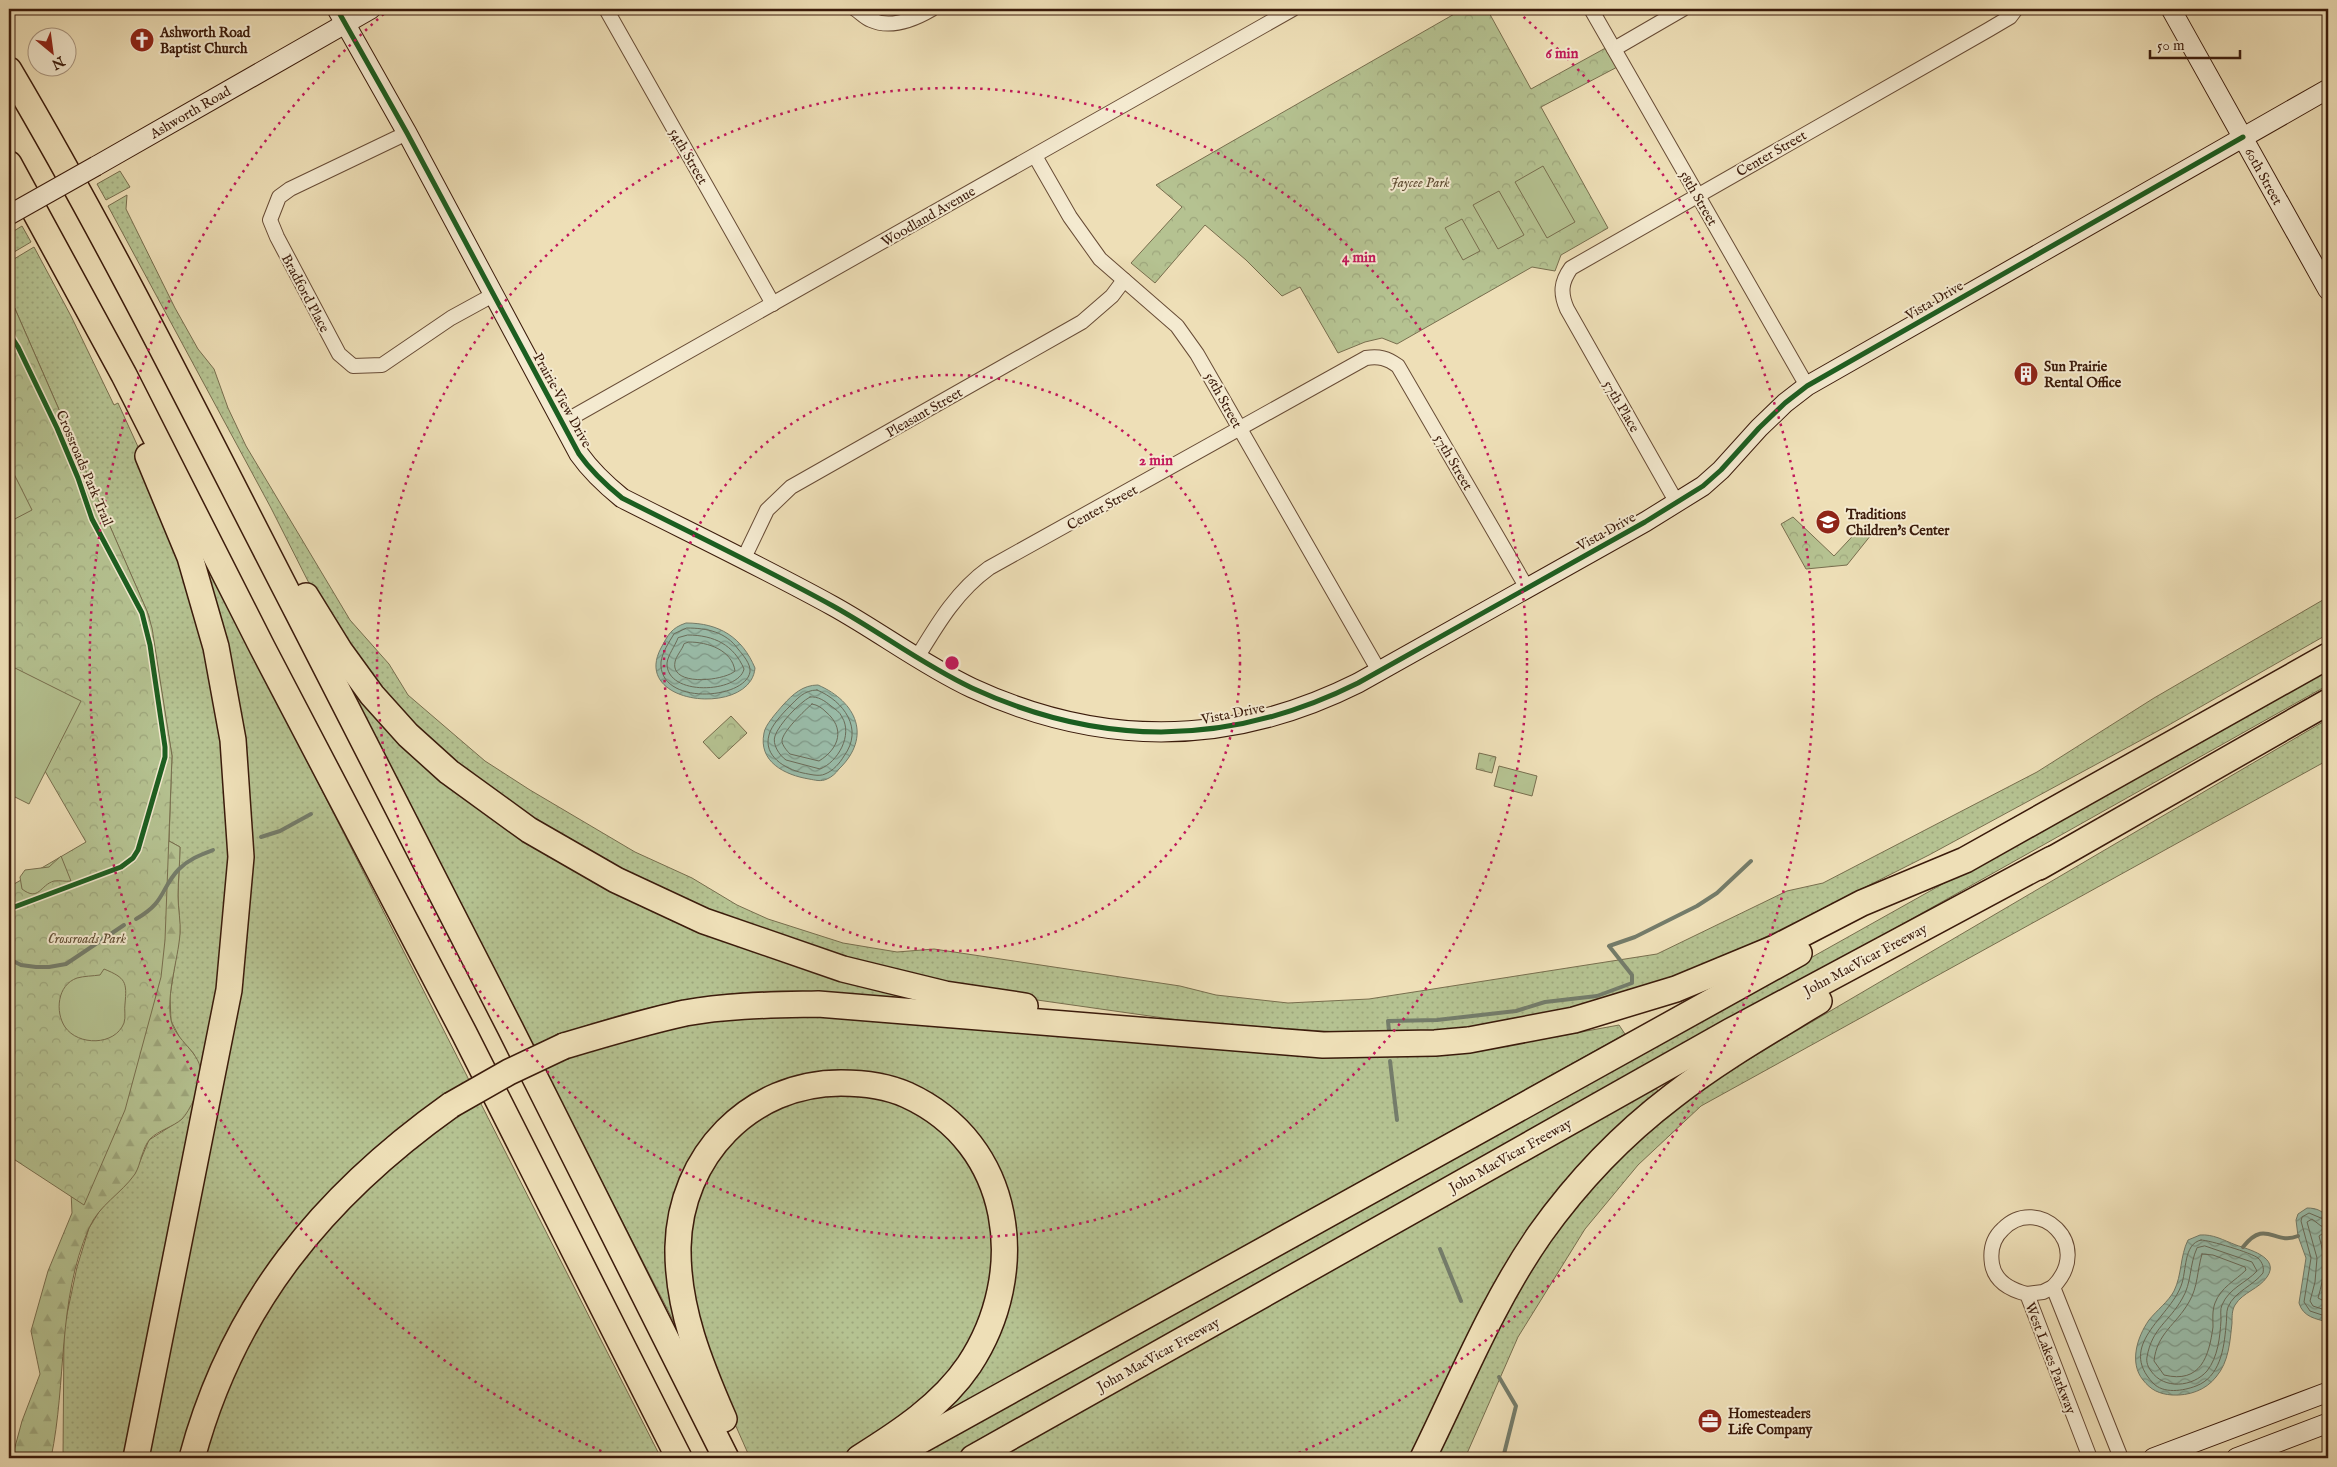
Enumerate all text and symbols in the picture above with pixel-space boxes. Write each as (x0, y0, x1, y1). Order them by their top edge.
place label: Ashworth Road Baptist Church (159, 24, 251, 58)
church icon: Ashworth Road Baptist Church (129, 27, 155, 53)
north arrow (28, 28, 78, 78)
scale bar (2150, 28, 2240, 60)
text: 50 m (2157, 36, 2185, 55)
text: 6 min (1545, 44, 1579, 63)
text: N (48, 51, 68, 73)
street label: Ashworth Road (146, 82, 235, 144)
street label: 54th Street (665, 125, 712, 188)
street label: Center Street (1733, 126, 1810, 181)
street label: 60th Street (2240, 145, 2286, 209)
street label: 58th Street (1675, 168, 1721, 229)
park label: Jaycee Park (1390, 174, 1450, 192)
street label: Woodland Avenue (878, 182, 979, 251)
text: 4 min (1342, 248, 1376, 267)
street label: Bradford Place (277, 251, 334, 336)
street label: Vista Drive (1901, 277, 1967, 325)
street label: Prairie View Drive (529, 350, 596, 451)
place label: Sun Prairie Rental Office (2044, 358, 2122, 392)
building icon: Sun Prairie Rental Office (2013, 361, 2039, 387)
street label: 56th Street (1200, 369, 1246, 432)
street label: 57th Place (1599, 377, 1644, 436)
street label: Pleasant Street (883, 384, 966, 442)
street label: Crossroads Park Trail (52, 408, 117, 529)
street label: 57th Street (1430, 431, 1476, 494)
text: 2 min (1139, 451, 1173, 470)
street label: Center Street (1064, 481, 1141, 535)
place label: Traditions Children's Center (1845, 506, 1950, 540)
street label: Vista Drive (1573, 508, 1639, 556)
school or university icon: Traditions Children's Center (1815, 509, 1841, 535)
centre of rings (943, 654, 961, 672)
street label: Vista Drive (1199, 699, 1267, 729)
street label: John MacVicar Freeway (1799, 920, 1930, 1001)
park label: Crossroads Park (48, 930, 127, 948)
street label: John MacVicar Freeway (1444, 1115, 1575, 1198)
street label: West Lakes Parkway (2020, 1300, 2080, 1417)
street label: John MacVicar Freeway (1092, 1314, 1223, 1397)
place label: Homesteaders Life Company (1728, 1405, 1814, 1439)
office icon: Homesteaders Life Company (1697, 1408, 1723, 1434)

